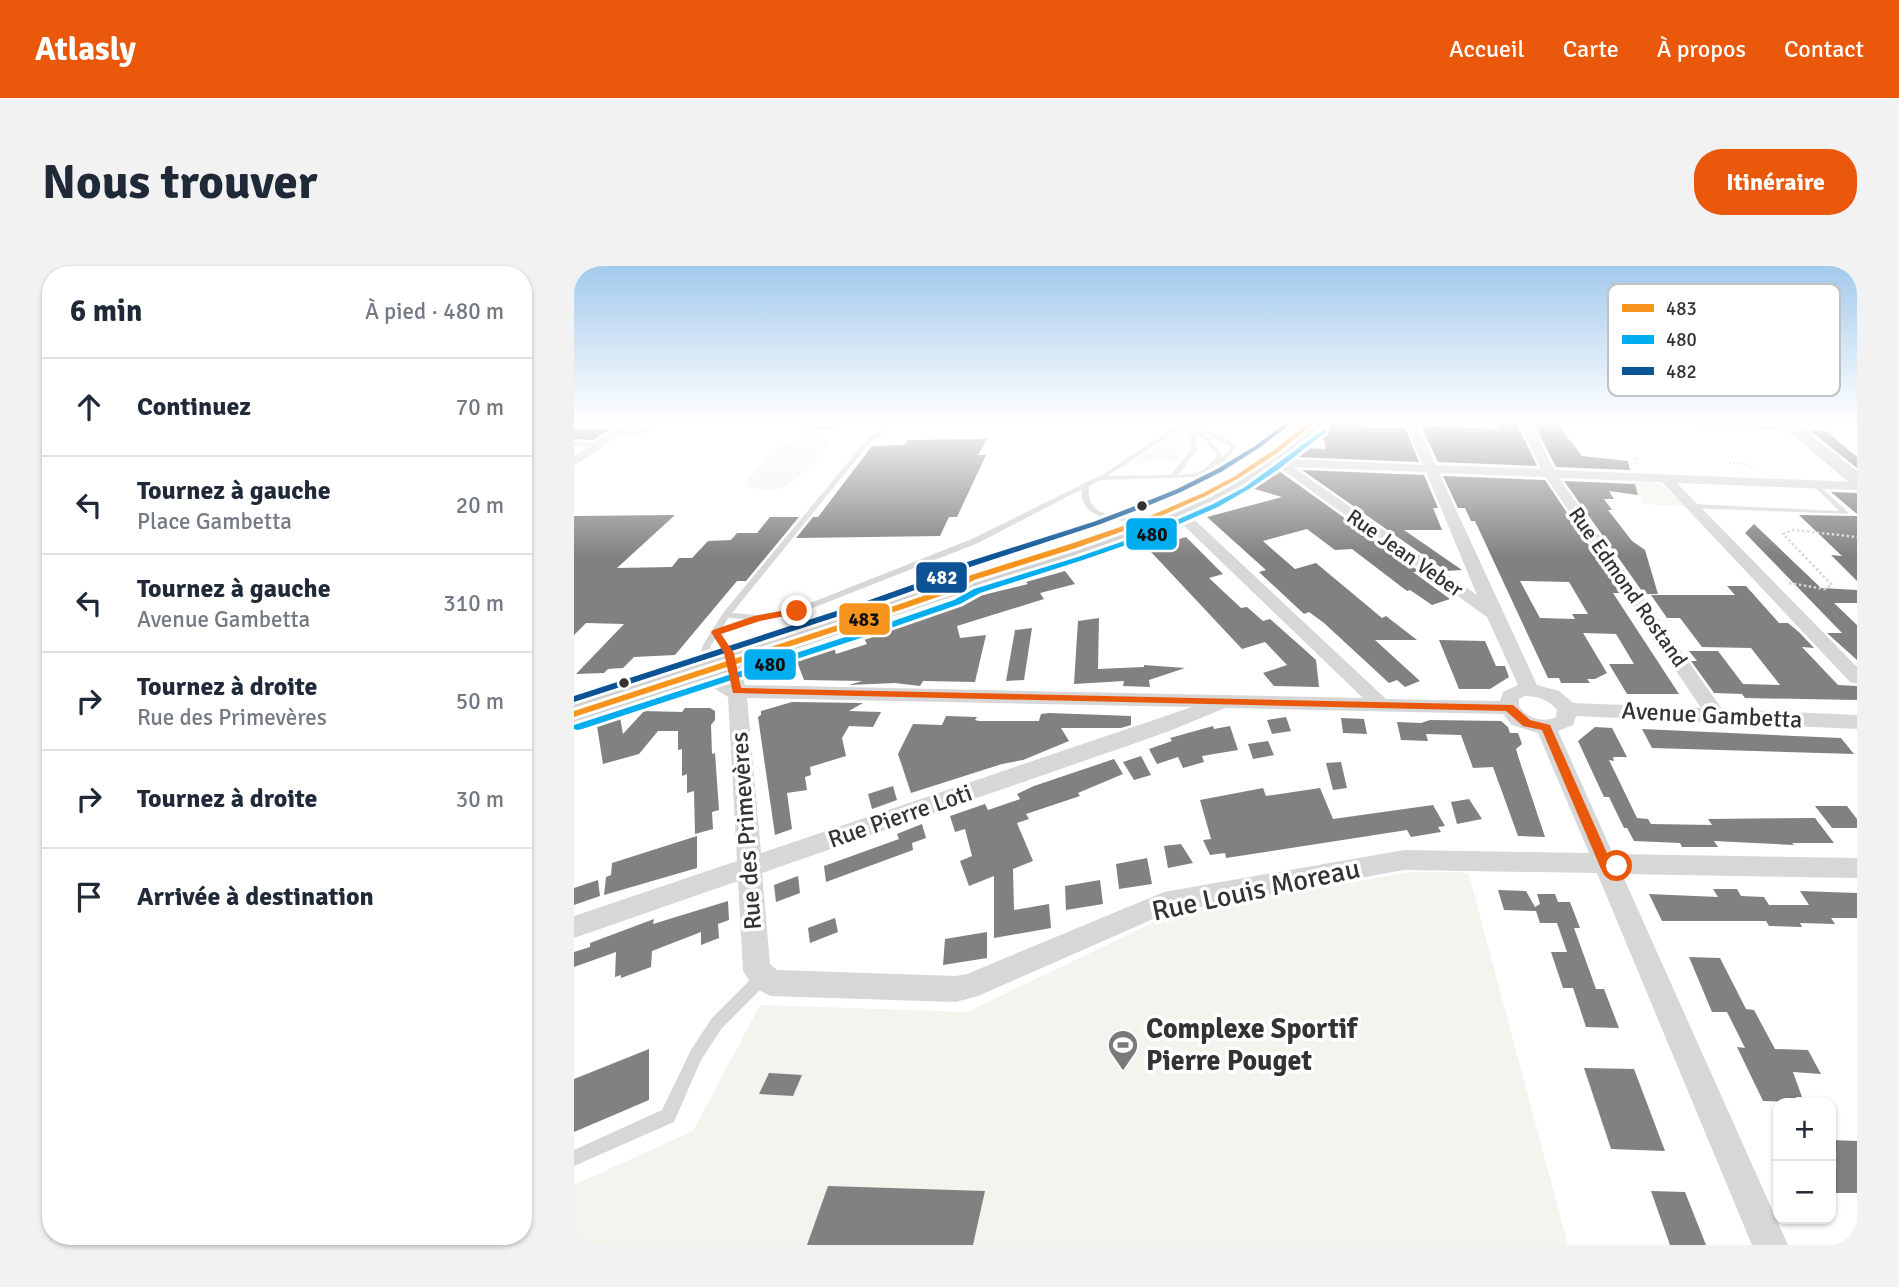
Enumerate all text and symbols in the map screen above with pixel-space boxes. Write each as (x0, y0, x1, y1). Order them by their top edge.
text: Atlasly (35, 29, 136, 70)
text: Accueil (1449, 34, 1525, 64)
text: Carte (1563, 34, 1619, 64)
text: À propos (1657, 34, 1746, 64)
text: Contact (1784, 34, 1864, 64)
button: Itinéraire (1694, 149, 1857, 215)
text: Nous trouver (42, 152, 317, 212)
legend (1608, 284, 1840, 396)
text: 6 min (70, 293, 142, 330)
text: À pied · 480 m (365, 297, 504, 326)
text: 483 (1666, 297, 1697, 321)
text: 480 (1666, 328, 1697, 352)
text: 482 (1666, 360, 1697, 384)
icon: ahead (70, 388, 108, 426)
text: Continuez (137, 391, 251, 423)
text: 70 m (456, 393, 504, 422)
text: Tournez à gauche (137, 475, 331, 507)
icon: left (70, 486, 108, 524)
text: 20 m (456, 491, 504, 520)
unlabelled marker (1135, 499, 1149, 513)
street label: Rue Edmond Rostand (1563, 502, 1693, 672)
street label: Rue Jean Veber (1342, 503, 1468, 603)
text: Place Gambetta (137, 507, 292, 536)
line badge: 480 (1125, 517, 1178, 551)
text: 480 (1137, 523, 1167, 547)
line badge: 482 (915, 561, 968, 594)
text: 482 (927, 566, 957, 590)
text: Tournez à gauche (137, 573, 331, 605)
icon: left (70, 584, 108, 622)
text: 310 m (443, 589, 504, 618)
route end (781, 595, 812, 626)
line badge: 483 (838, 602, 891, 636)
text: Avenue Gambetta (137, 605, 310, 634)
text: 483 (849, 608, 879, 632)
line badge: 480 (743, 648, 797, 681)
text: 480 (755, 653, 785, 677)
text: Tournez à droite (137, 671, 317, 703)
unlabelled marker (617, 676, 631, 690)
icon: right (70, 682, 108, 720)
text: 50 m (456, 687, 504, 716)
street label: Avenue Gambetta (1621, 695, 1803, 735)
text: Rue des Primevères (137, 703, 327, 732)
street label: Rue des Primevères (724, 731, 768, 931)
street label: Rue Pierre Loti (824, 777, 976, 855)
icon: right (70, 780, 108, 818)
text: Tournez à droite (137, 783, 317, 815)
text: 30 m (456, 785, 504, 814)
route start (1601, 850, 1632, 881)
street label: Rue Louis Moreau (1149, 851, 1363, 929)
icon: arrive (70, 878, 108, 916)
text: Arrivée à destination (137, 881, 374, 913)
place label: Complexe Sportif Pierre Pouget (1146, 1012, 1359, 1078)
sports icon: Complexe Sportif Pierre Pouget (1106, 1028, 1140, 1072)
map controls (1773, 1098, 1836, 1224)
button: + (1773, 1098, 1836, 1161)
button: − (1773, 1161, 1836, 1224)

